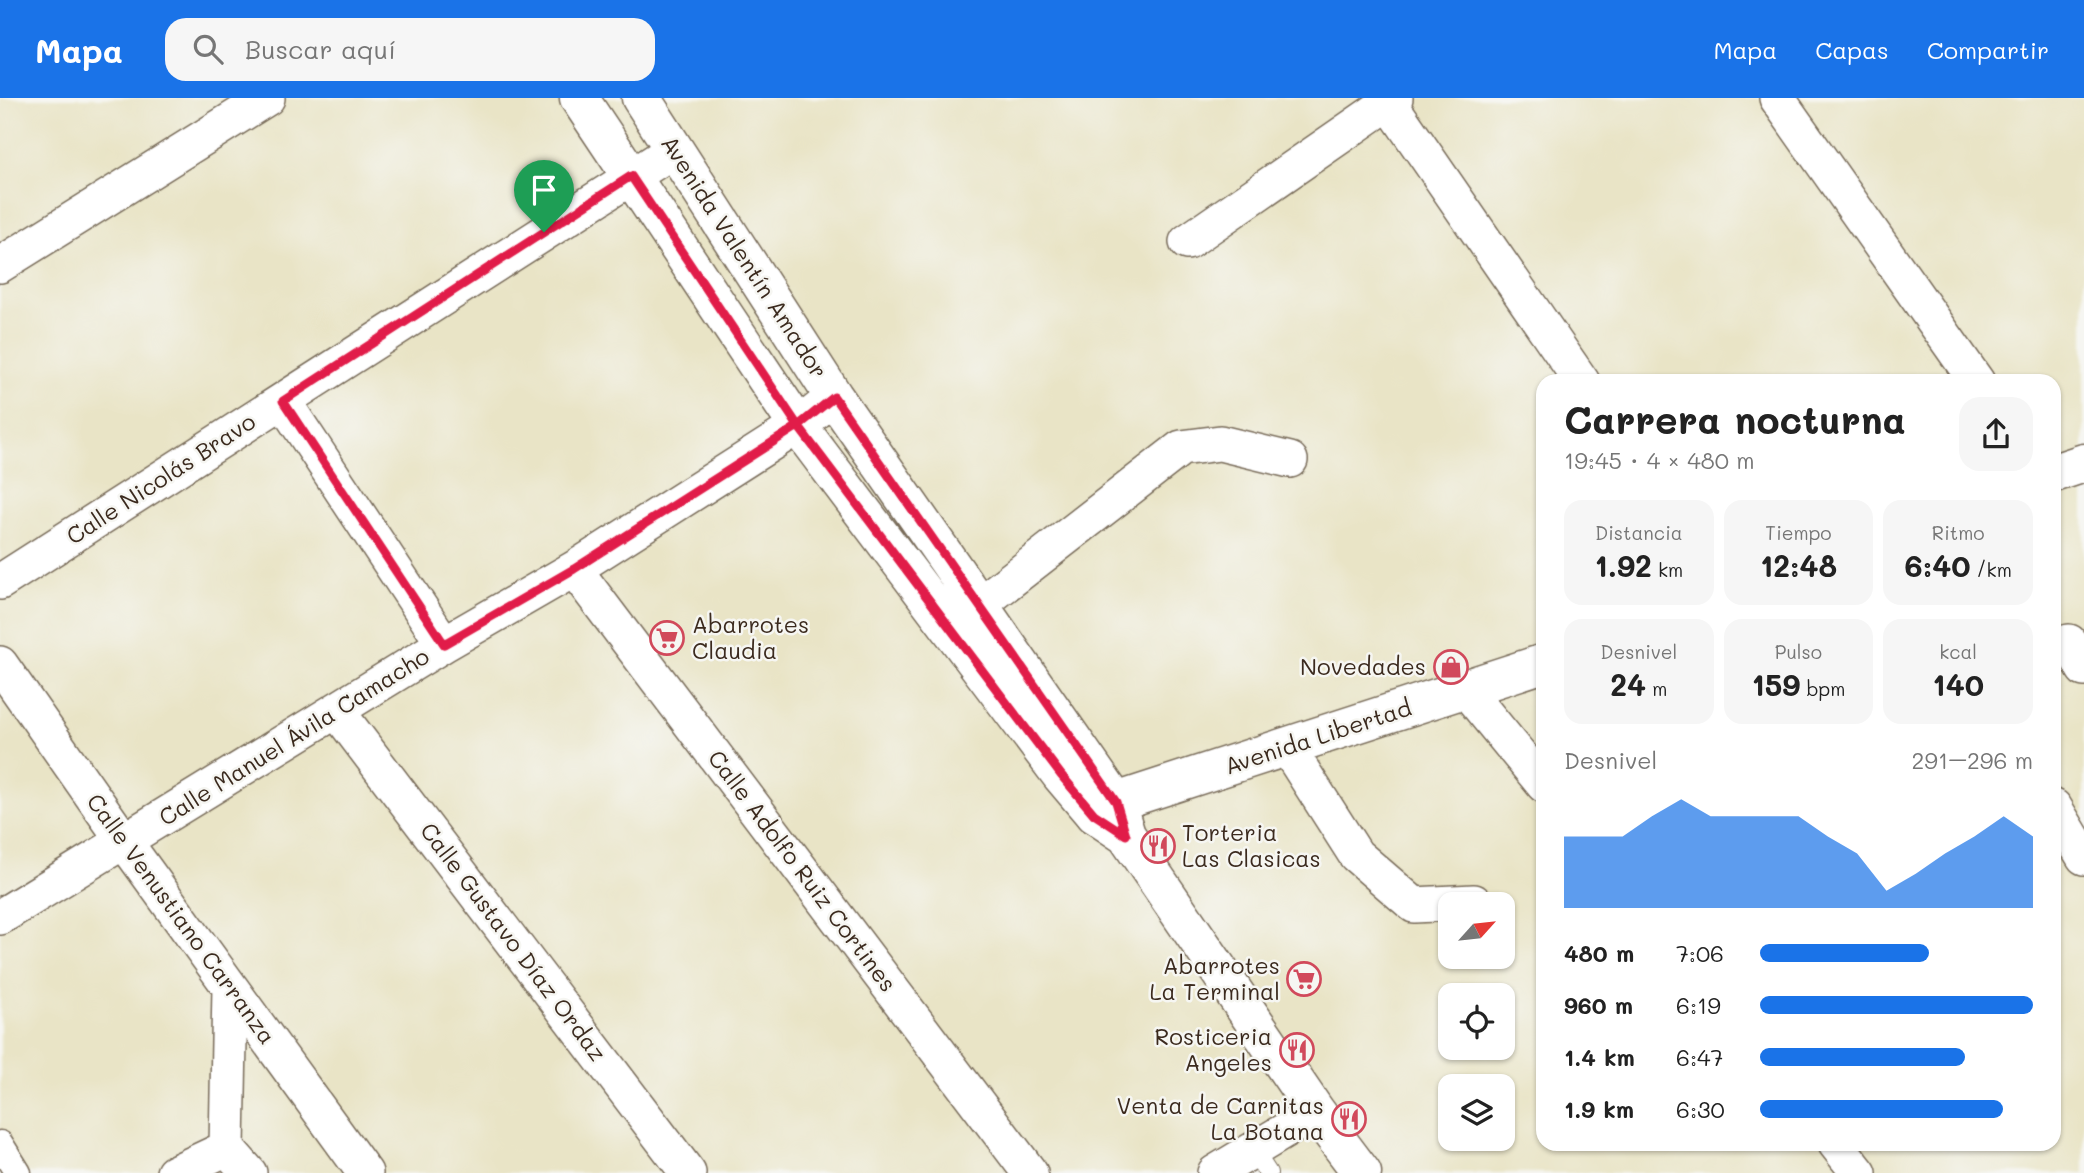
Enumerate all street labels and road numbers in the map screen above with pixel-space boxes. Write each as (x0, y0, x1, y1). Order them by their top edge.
street label: Avenida Valentín Amador (655, 129, 835, 384)
street label: Calle Nicolás Bravo (60, 406, 261, 551)
street label: Calle Manuel Ávila Camacho (153, 640, 434, 832)
street label: Avenida Libertad (1220, 692, 1415, 780)
street label: Calle Adolfo Ruiz Cortines (702, 743, 904, 997)
street label: Calle Venustiano Carranza (81, 787, 283, 1050)
street label: Calle Gustavo Díaz Ordaz (414, 816, 613, 1067)

